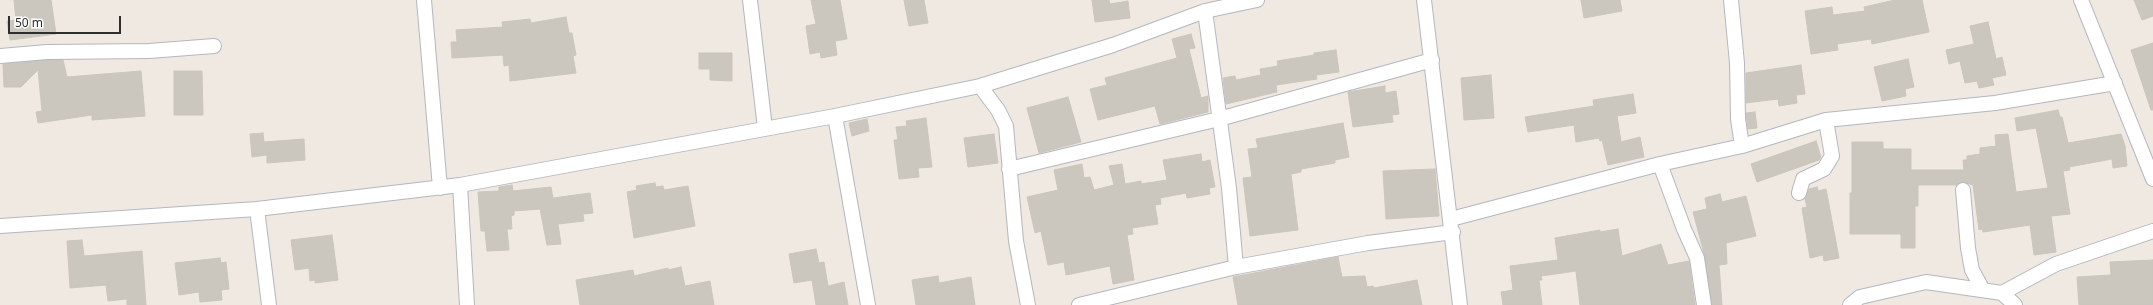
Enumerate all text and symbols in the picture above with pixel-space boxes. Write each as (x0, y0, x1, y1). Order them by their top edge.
scale bar (10, 8, 123, 34)
text: 50 m (15, 14, 43, 31)

